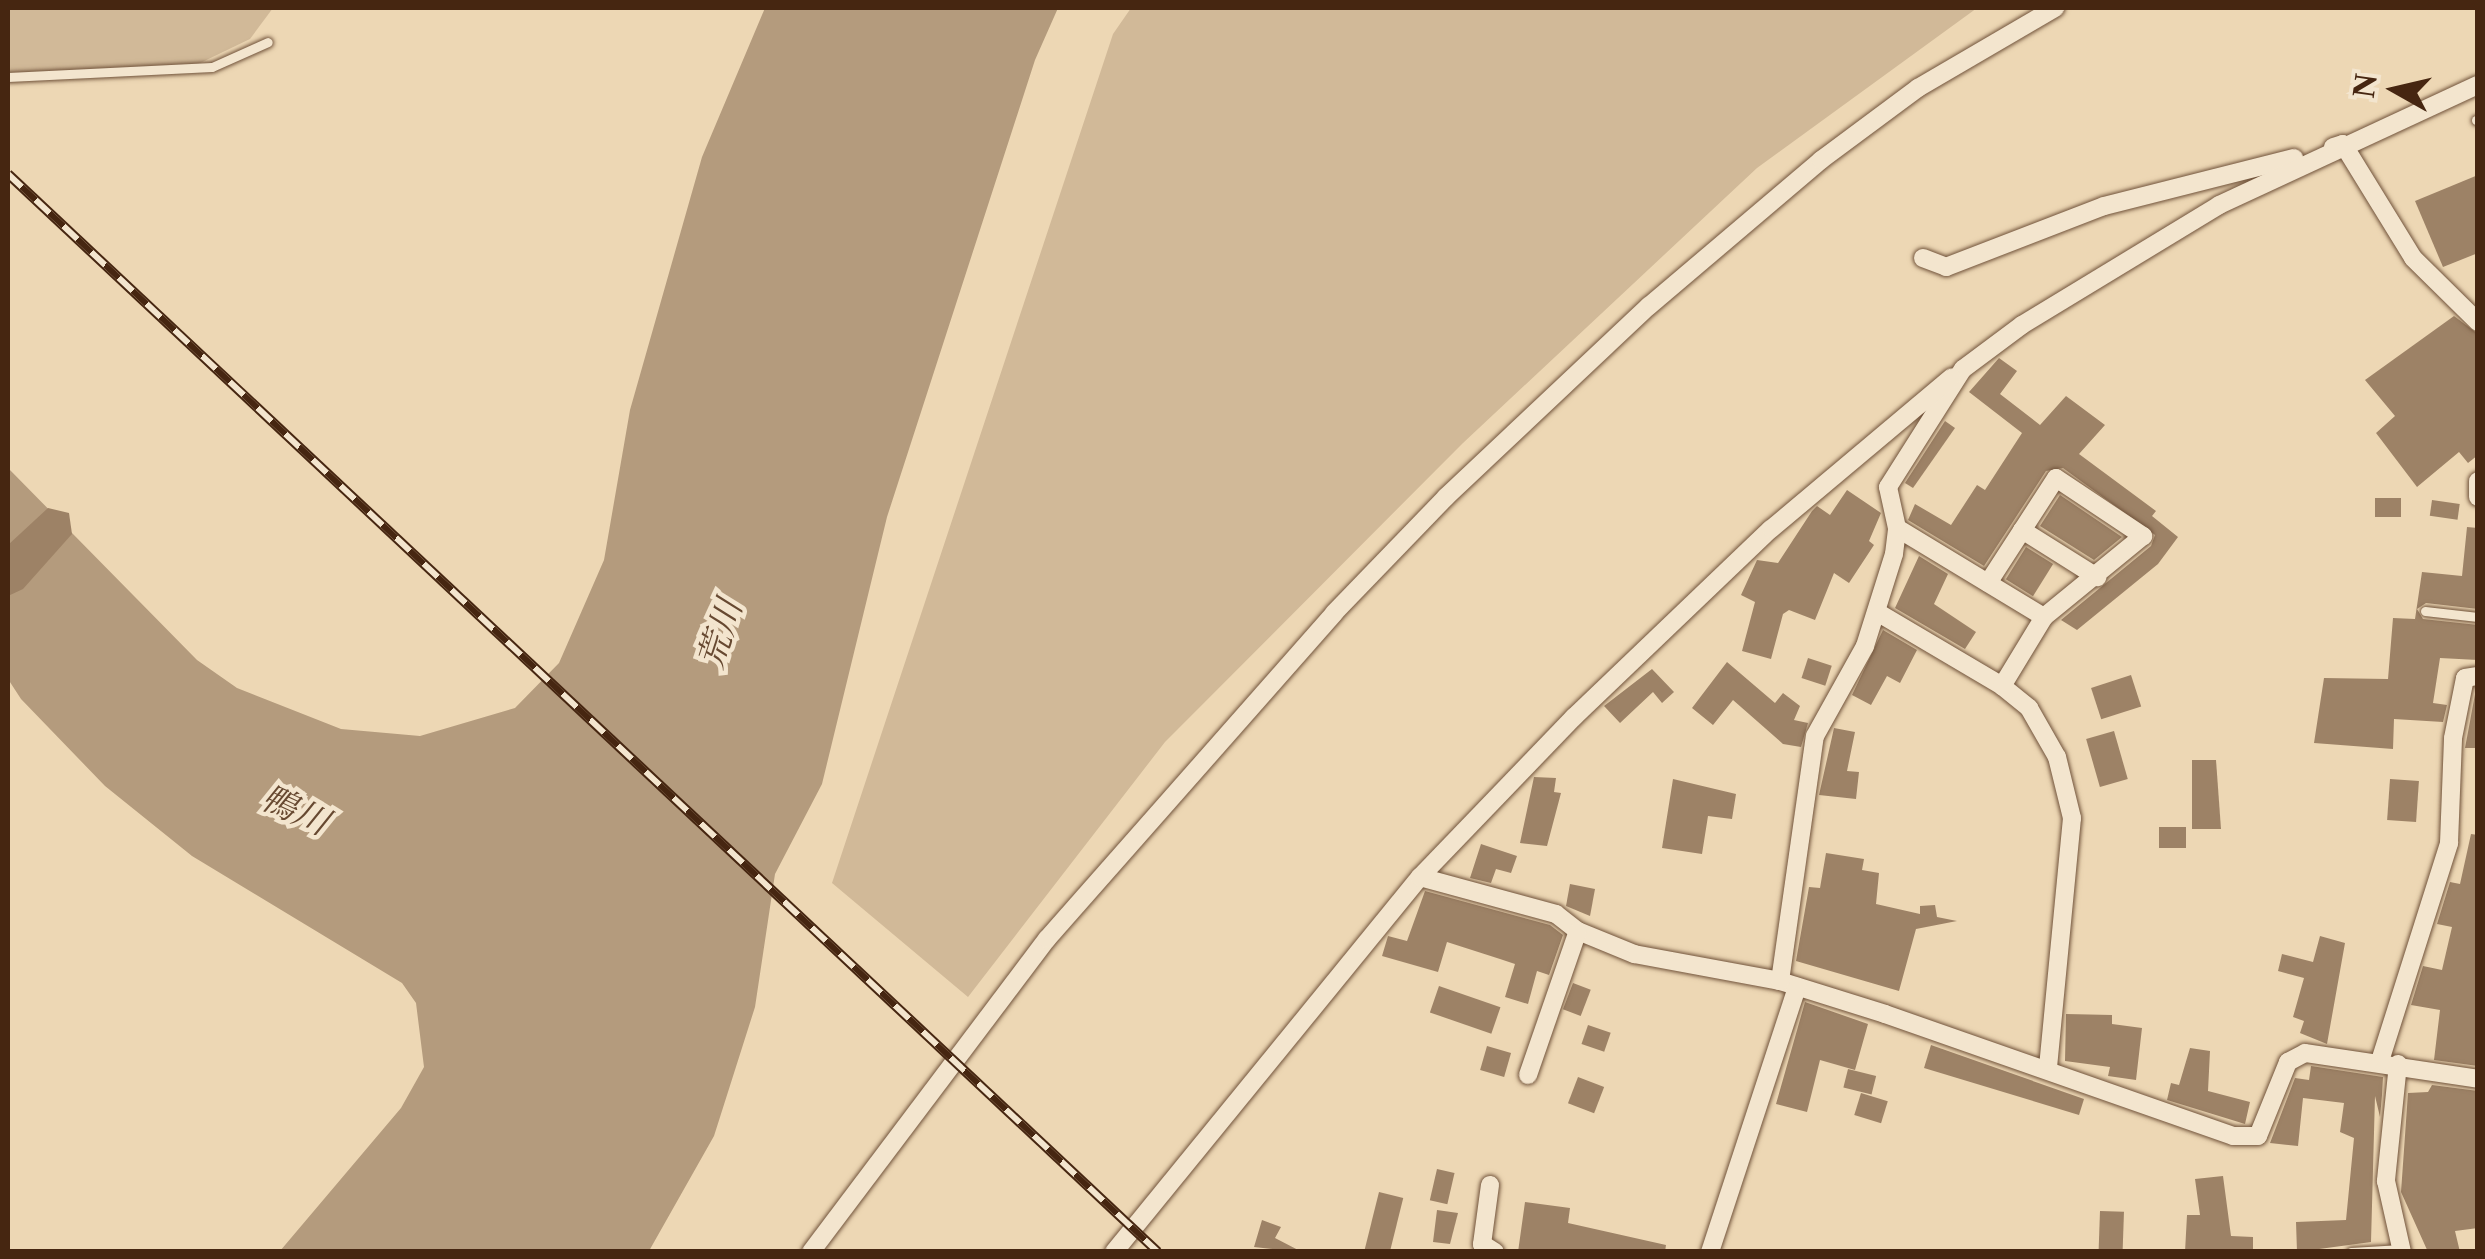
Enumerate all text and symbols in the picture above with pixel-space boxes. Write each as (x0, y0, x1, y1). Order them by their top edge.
north arrow (2345, 40, 2445, 140)
text: N (2347, 71, 2384, 100)
water label: 荒川 (689, 594, 751, 674)
water label: 鴨川 (254, 776, 336, 844)

